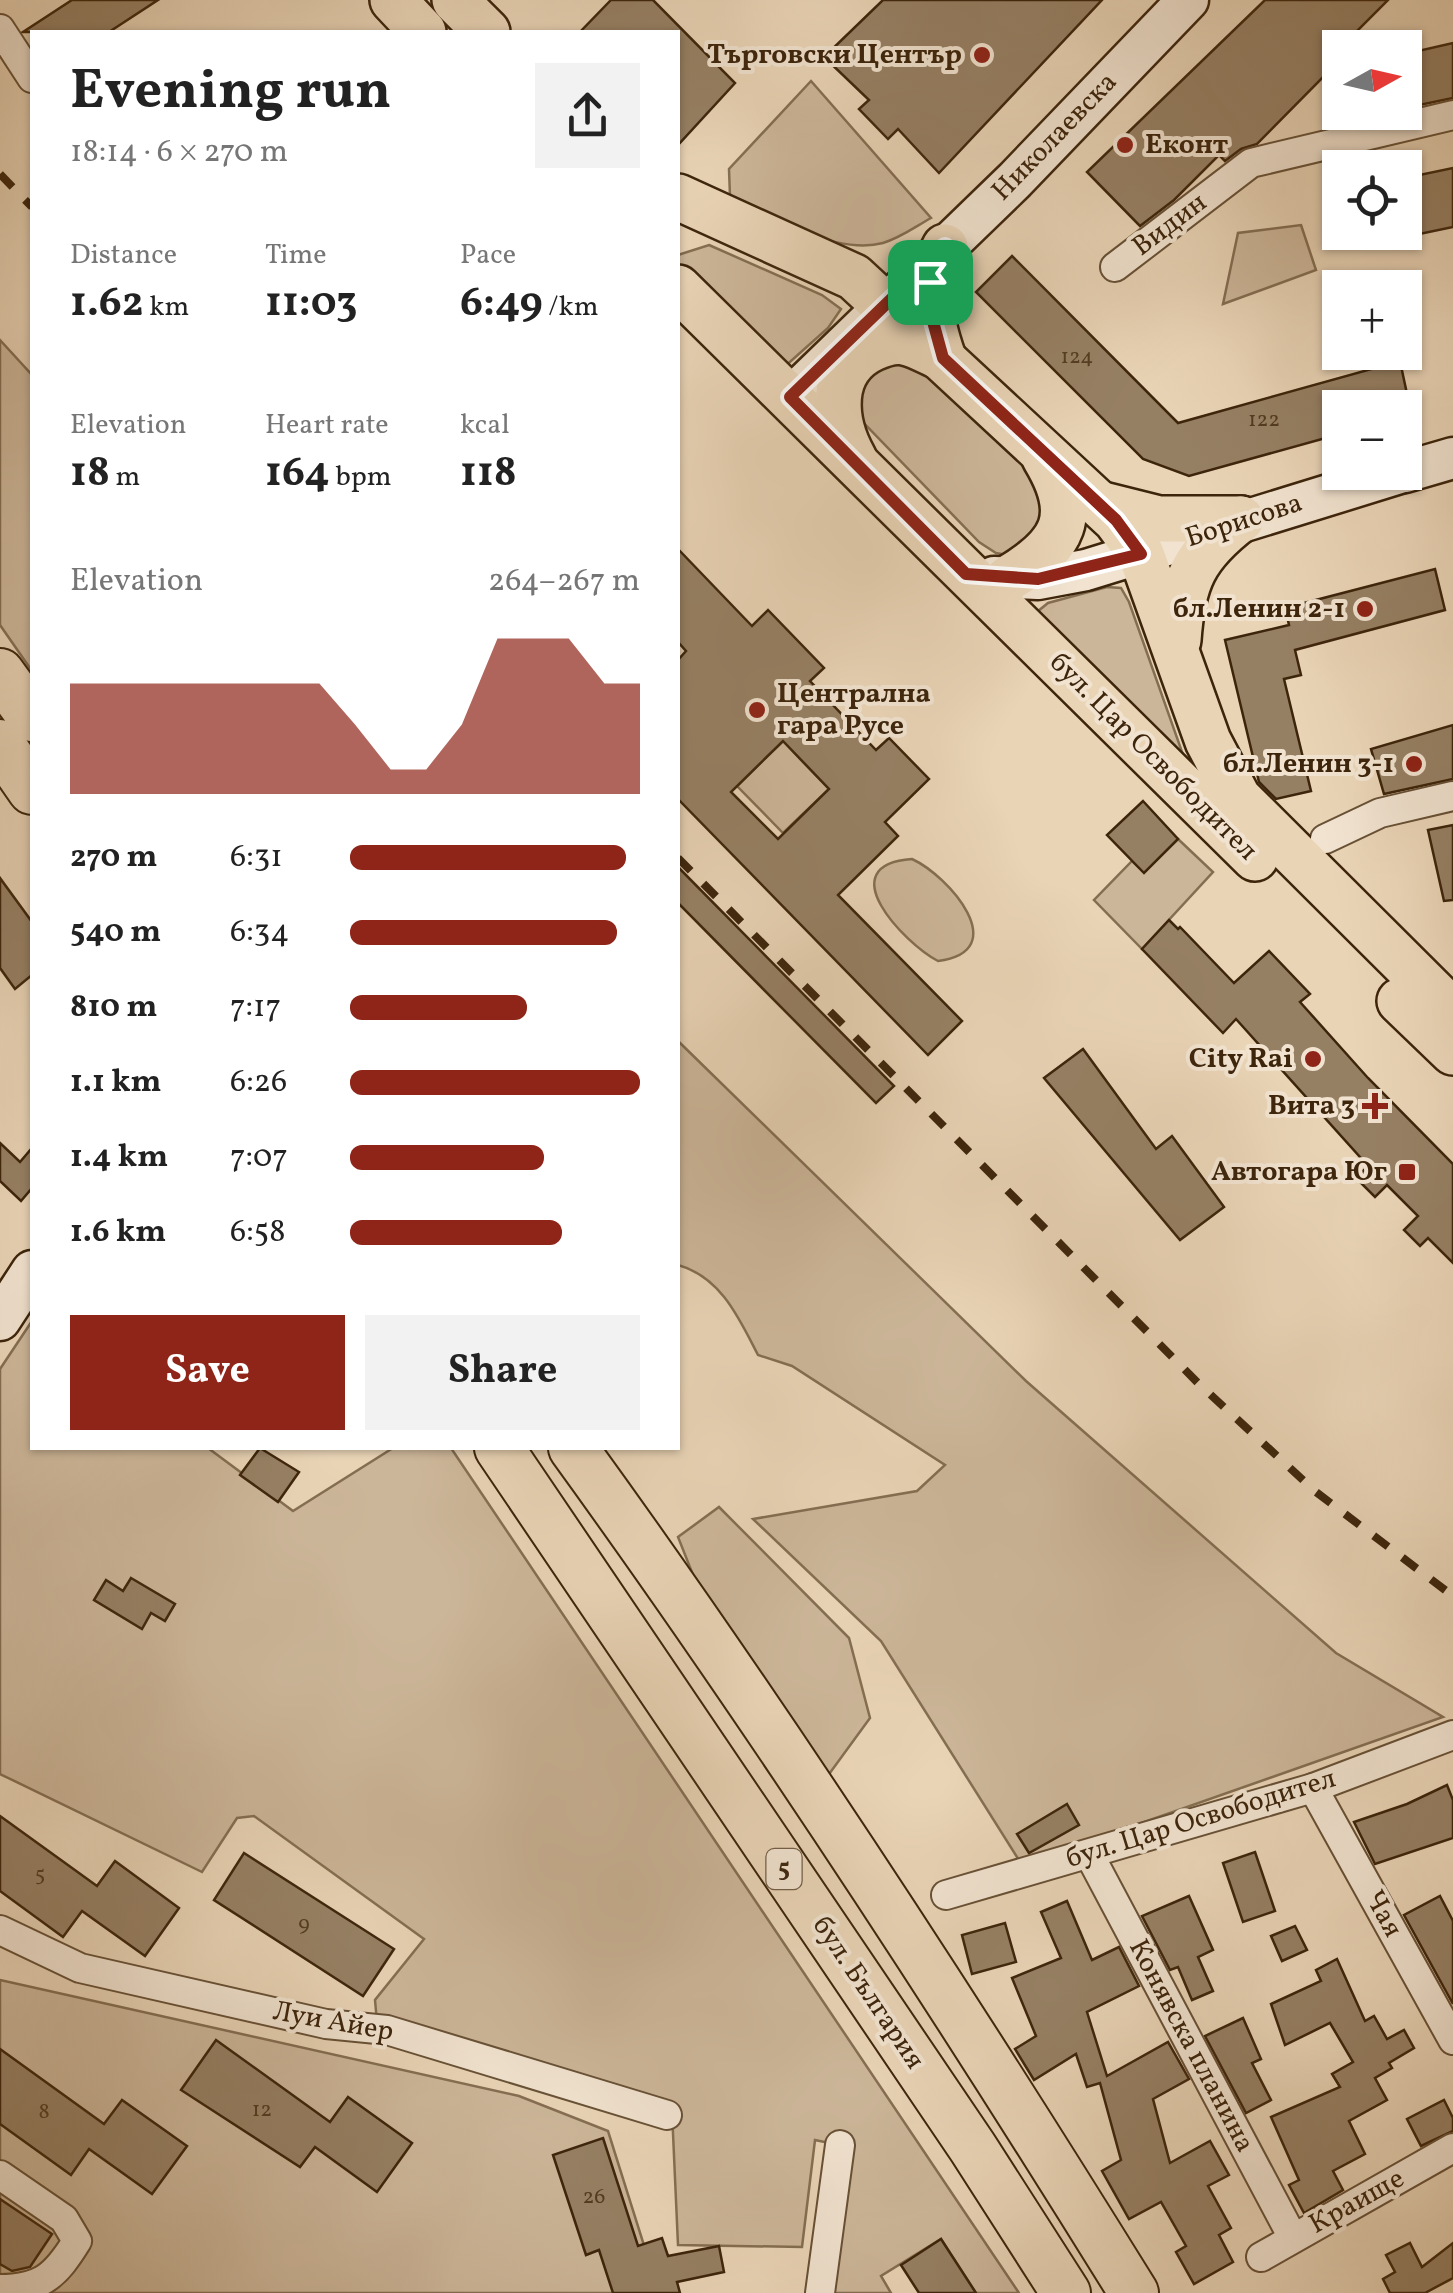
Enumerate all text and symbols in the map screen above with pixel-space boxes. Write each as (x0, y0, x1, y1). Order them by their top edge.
north arrow (1322, 30, 1422, 130)
map controls (1322, 30, 1422, 490)
place label: Търговски Център (707, 36, 962, 75)
marker: Търговски Център (971, 44, 993, 66)
text: Evening run (70, 55, 391, 131)
button: share (535, 63, 640, 168)
street label: Николаевска (983, 64, 1127, 210)
place label: Еконт (1145, 126, 1229, 165)
text: 18:14 · 6 × 270 m (70, 131, 288, 175)
marker: Еконт (1114, 134, 1136, 156)
button: locate (1322, 150, 1422, 250)
street label: Видин (1125, 184, 1215, 266)
text: Distance (70, 236, 177, 275)
text: Time (265, 236, 326, 275)
text: Pace (460, 236, 516, 275)
pin (888, 240, 973, 325)
icon: arrive (903, 255, 958, 310)
button: + (1322, 270, 1422, 370)
text: 1.62 (70, 275, 144, 334)
text: 11:03 (265, 275, 357, 334)
text: 6:49 (460, 275, 543, 334)
text: km (144, 288, 189, 327)
text: /km (543, 288, 598, 327)
house number: 124 (1061, 342, 1093, 373)
button: − (1322, 390, 1422, 490)
house number: 122 (1248, 405, 1280, 436)
text: Elevation (70, 406, 186, 445)
text: Heart rate (265, 406, 389, 445)
text: kcal (460, 406, 510, 445)
text: 18 (70, 445, 110, 504)
text: 164 (265, 445, 330, 504)
text: 118 (460, 445, 517, 504)
text: m (110, 458, 140, 497)
text: bpm (330, 458, 392, 497)
street label: Борисова (1181, 484, 1307, 558)
text: Elevation (70, 560, 203, 604)
text: 264–267 m (488, 560, 640, 604)
place label: бл.Ленин 2-1 (1173, 590, 1345, 629)
marker: бл.Ленин 2-1 (1354, 598, 1376, 620)
street label: бул. Цар Освободител (1040, 644, 1266, 870)
place label: Централна гара Русе (777, 675, 931, 746)
marker: Централна гара Русе (746, 699, 768, 721)
place label: бл.Ленин 3-1 (1223, 745, 1394, 784)
marker: бл.Ленин 3-1 (1403, 753, 1425, 775)
text: 270 m (70, 836, 158, 880)
text: 6:31 (230, 836, 283, 880)
text: 540 m (70, 911, 161, 955)
text: 6:34 (230, 911, 289, 955)
text: 810 m (70, 986, 157, 1030)
text: 7:17 (230, 986, 281, 1030)
place label: City Rai (1189, 1040, 1293, 1079)
marker: City Rai (1302, 1048, 1324, 1070)
text: 1.1 km (70, 1061, 162, 1105)
text: 6:26 (230, 1061, 287, 1105)
place label: Вита 3 (1268, 1087, 1355, 1126)
marker: Вита 3 (1364, 1095, 1386, 1117)
text: 1.4 km (70, 1136, 168, 1180)
text: 7:07 (230, 1136, 288, 1180)
place label: Автогара Юг (1211, 1153, 1388, 1192)
marker: Автогара Юг (1396, 1161, 1418, 1183)
text: 1.6 km (70, 1211, 166, 1255)
text: 6:58 (230, 1211, 285, 1255)
button: Save (70, 1315, 345, 1430)
button: Share (365, 1315, 640, 1430)
street label: бул. Цар Освободител (1061, 1759, 1341, 1879)
road number: 5 (766, 1849, 802, 1889)
house number: 5 (35, 1859, 45, 1890)
street label: Чая (1354, 1884, 1412, 1944)
house number: 9 (298, 1909, 310, 1940)
street label: бул. България (802, 1909, 934, 2077)
street label: Конявска планина (1118, 1933, 1264, 2159)
street label: Луи Айер (270, 1992, 396, 2052)
house number: 12 (252, 2095, 272, 2126)
house number: 8 (38, 2097, 50, 2128)
street label: Краище (1302, 2160, 1412, 2244)
house number: 26 (583, 2182, 605, 2213)

